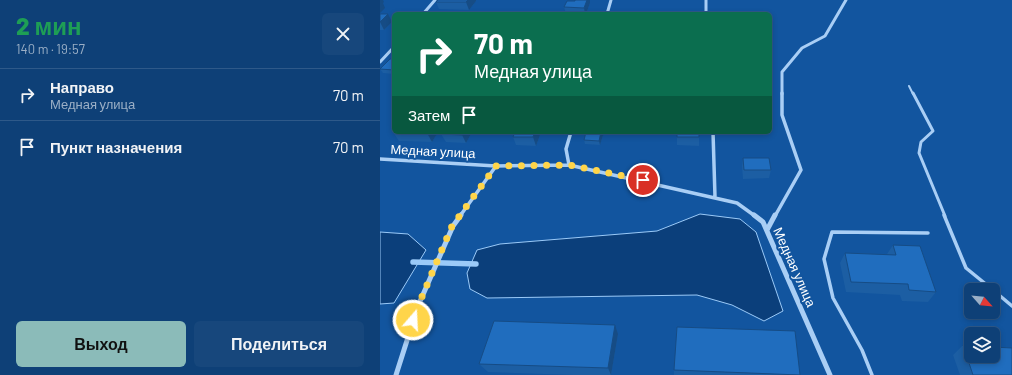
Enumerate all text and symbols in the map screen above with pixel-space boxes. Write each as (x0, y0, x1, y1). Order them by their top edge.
text: 2 мин (16, 11, 81, 40)
button: close (322, 13, 364, 55)
text: 70 m (474, 26, 533, 60)
icon: right (408, 28, 460, 80)
text: 140 m · 19:57 (16, 41, 85, 57)
text: Медная улица (474, 60, 592, 82)
text: Направо (50, 78, 114, 96)
icon: right (16, 84, 38, 106)
text: 70 m (333, 86, 364, 104)
text: Медная улица (50, 96, 135, 112)
icon: arrive (458, 104, 480, 126)
text: Затем (408, 106, 450, 124)
icon: arrive (16, 136, 38, 158)
text: Пункт назначения (50, 138, 182, 156)
text: 70 m (333, 138, 364, 156)
street label: Медная улица (390, 141, 477, 161)
pin (626, 163, 660, 197)
icon: arrive (632, 169, 654, 191)
street label: Медная улица (770, 225, 820, 310)
north arrow (964, 283, 1000, 319)
map controls (964, 283, 1000, 363)
position arrow (392, 299, 434, 341)
button: Выход (16, 321, 186, 367)
button: Поделиться (194, 321, 364, 367)
button: layers (964, 327, 1000, 363)

